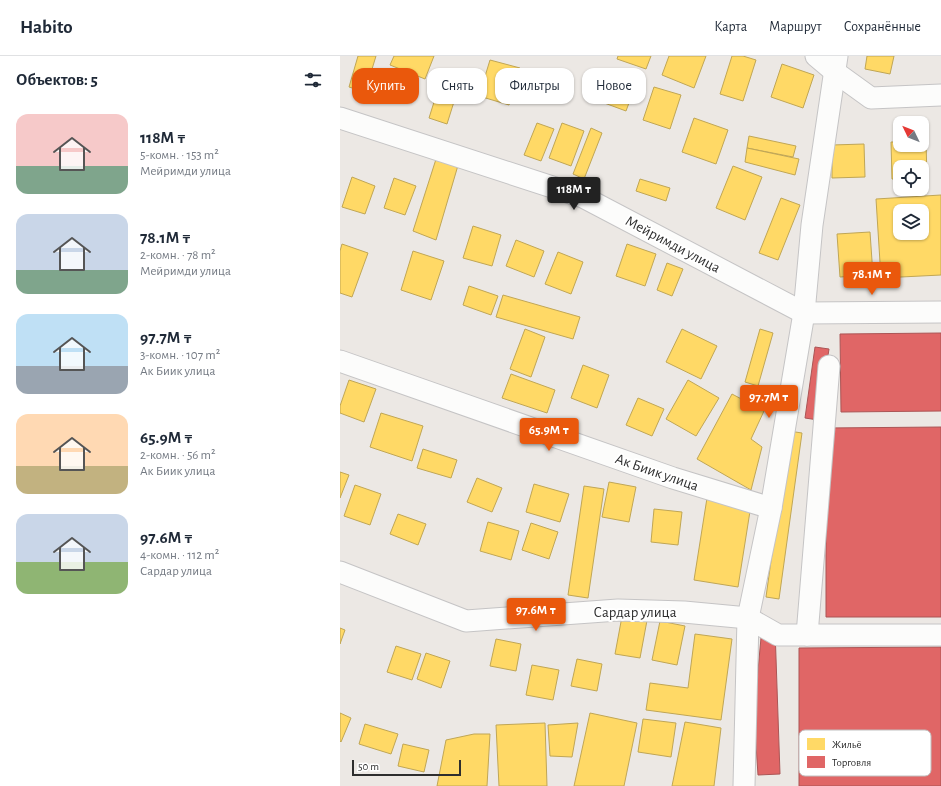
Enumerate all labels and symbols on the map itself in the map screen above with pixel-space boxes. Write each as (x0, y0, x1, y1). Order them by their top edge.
north arrow (893, 116, 929, 152)
pin: 118M ₸ (541, 177, 607, 211)
street label: Мейримди улица (623, 213, 723, 276)
pin: 78.1M ₸ (835, 262, 909, 296)
pin: 97.7M ₸ (732, 385, 806, 419)
pin: 65.9M ₸ (512, 418, 586, 452)
street label: Ак Биик улица (613, 451, 701, 494)
pin: 97.6M ₸ (499, 598, 573, 632)
street label: Сардар улица (594, 605, 677, 620)
legend (799, 730, 931, 776)
text: Жильё (832, 739, 862, 750)
text: Торговля (832, 757, 871, 768)
scale bar (352, 758, 461, 777)

